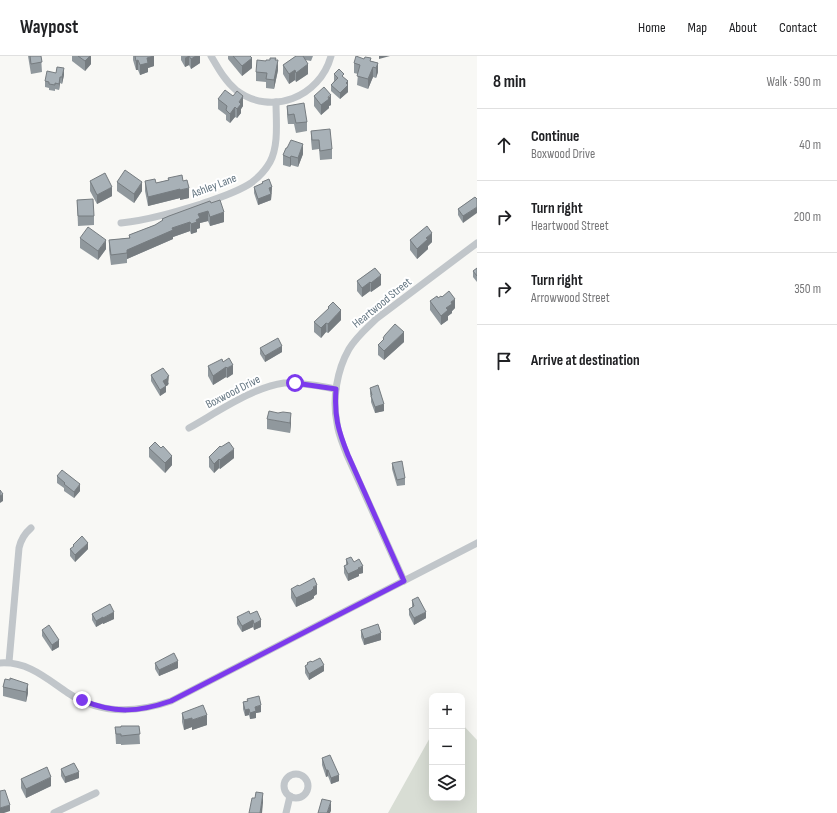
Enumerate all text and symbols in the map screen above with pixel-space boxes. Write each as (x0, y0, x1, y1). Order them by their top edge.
text: Waypost (20, 16, 78, 39)
text: Home (638, 19, 666, 36)
text: Map (688, 19, 707, 36)
text: About (729, 19, 757, 36)
text: Contact (779, 19, 817, 36)
text: 8 min (493, 72, 526, 92)
text: Walk · 590 m (767, 74, 821, 90)
text: Continue (531, 127, 580, 146)
icon: ahead (493, 134, 515, 156)
text: 40 m (799, 137, 821, 153)
text: Boxwood Drive (531, 146, 595, 162)
street label: Ashley Lane (188, 170, 239, 202)
text: Turn right (531, 199, 583, 218)
icon: right (493, 206, 515, 228)
text: 200 m (794, 209, 821, 225)
text: Heartwood Street (531, 218, 609, 234)
text: Turn right (531, 271, 583, 290)
street label: Heartwood Street (349, 274, 415, 331)
icon: right (493, 278, 515, 300)
text: 350 m (794, 281, 821, 297)
text: Arrowwood Street (531, 290, 610, 306)
icon: arrive (493, 350, 515, 372)
text: Arrive at destination (531, 351, 640, 370)
street label: Boxwood Drive (203, 372, 263, 412)
route start (286, 374, 304, 392)
route end (73, 691, 91, 709)
map controls (429, 693, 465, 801)
button: + (429, 693, 465, 729)
button: − (429, 729, 465, 765)
button: layers (429, 765, 465, 801)

